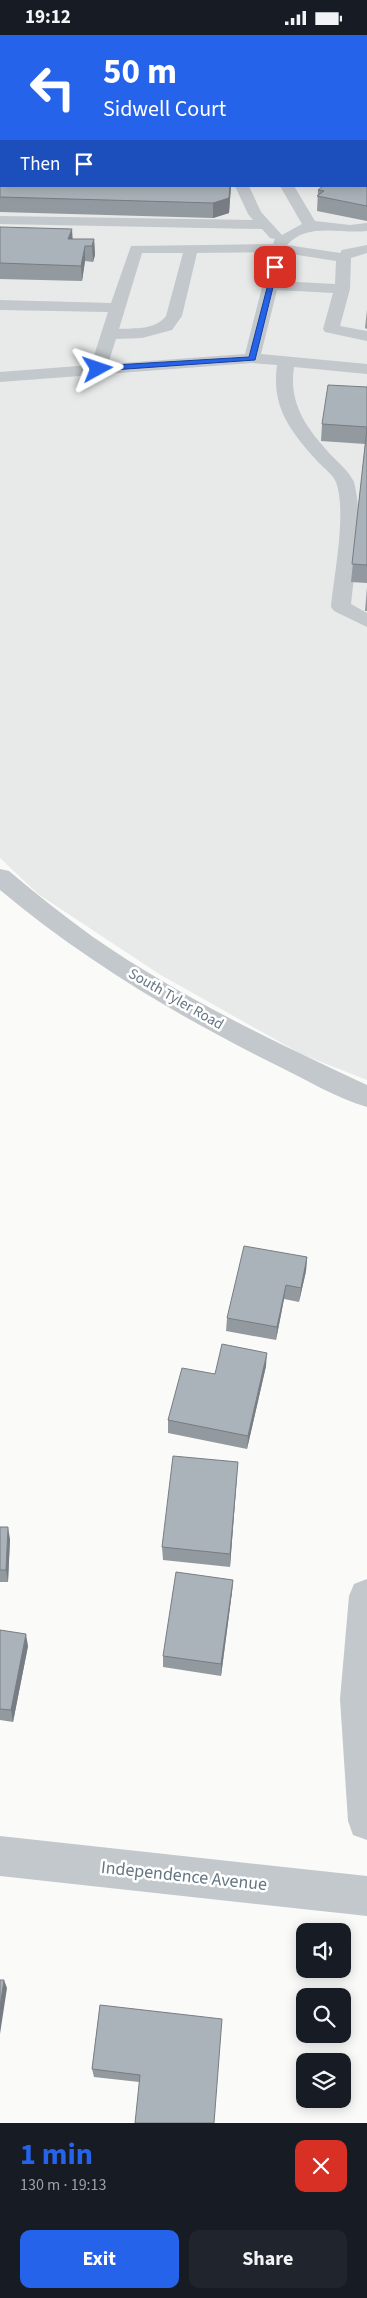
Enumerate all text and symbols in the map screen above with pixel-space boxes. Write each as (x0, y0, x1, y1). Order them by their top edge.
text: 19:12 (25, 4, 71, 31)
text: 50 m (103, 47, 177, 97)
icon: left (20, 55, 85, 120)
text: Sidwell Court (103, 93, 226, 125)
icon: arrive (70, 150, 98, 178)
text: Then (20, 151, 60, 178)
pin (254, 246, 296, 288)
icon: arrive (261, 253, 289, 281)
position arrow (71, 342, 123, 394)
street label: South Tyler Road (125, 963, 227, 1035)
street label: Independence Avenue (100, 1855, 268, 1897)
map controls (296, 1923, 351, 2108)
button: sound (296, 1923, 351, 1978)
button: search (296, 1988, 351, 2043)
button: layers (296, 2053, 351, 2108)
text: 1 min (20, 2133, 93, 2176)
button: close (295, 2140, 347, 2192)
text: 130 m · 19:13 (20, 2174, 107, 2196)
button: Exit (20, 2230, 179, 2288)
button: Share (189, 2230, 347, 2288)

